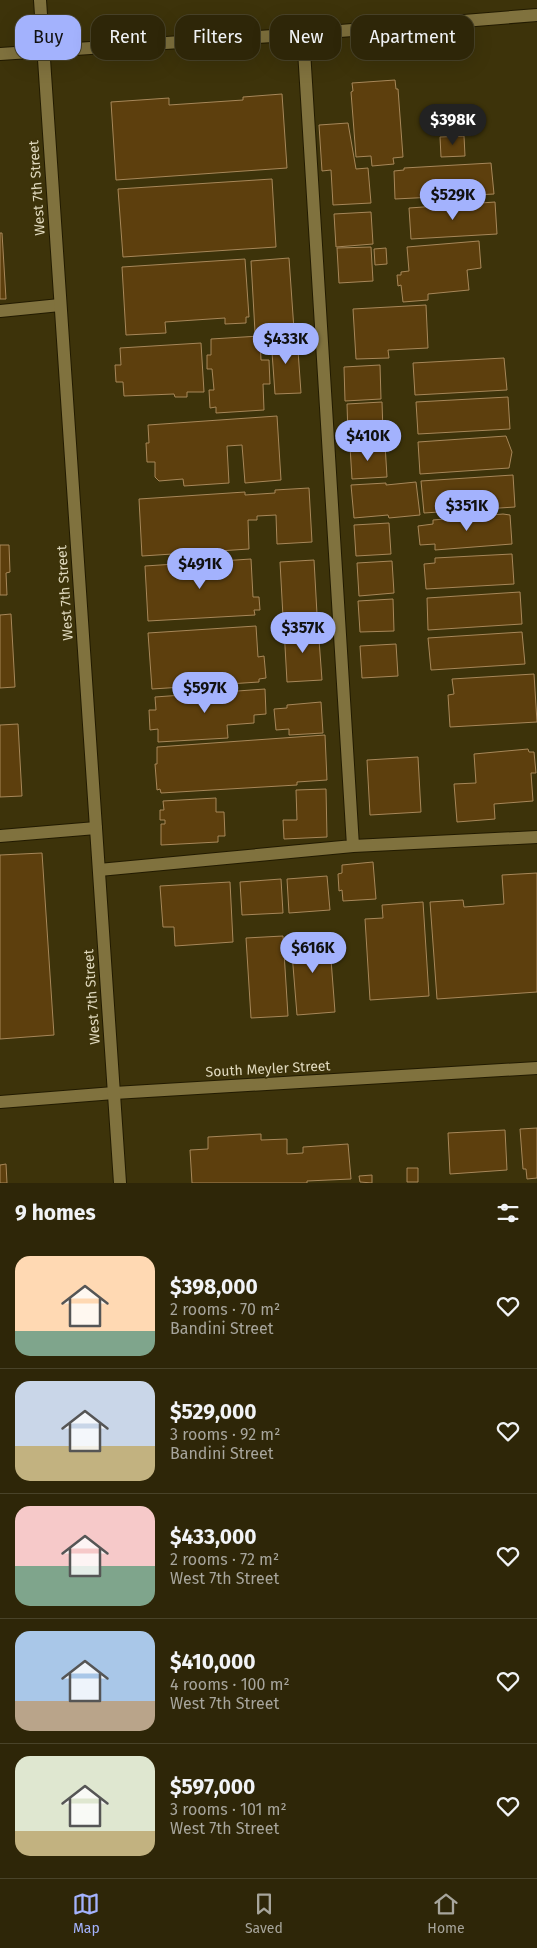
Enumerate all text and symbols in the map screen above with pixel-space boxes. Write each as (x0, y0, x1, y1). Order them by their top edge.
chip: Buy (15, 15, 81, 60)
chip: Rent (91, 15, 165, 60)
chip: Filters (175, 15, 260, 60)
chip: New (270, 15, 341, 60)
chip: Apartment (351, 15, 474, 60)
pin: $398K (418, 104, 488, 146)
text: $398K (430, 110, 476, 129)
street label: West 7th Street (25, 139, 49, 236)
pin: $529K (418, 178, 488, 221)
text: $529K (431, 185, 475, 204)
pin: $433K (251, 322, 321, 365)
text: $433K (264, 329, 308, 348)
pin: $410K (333, 420, 403, 462)
text: $410K (346, 426, 390, 445)
pin: $351K (432, 490, 502, 532)
text: $351K (446, 496, 488, 515)
street label: West 7th Street (53, 544, 77, 641)
pin: $491K (165, 548, 235, 590)
text: $491K (178, 554, 222, 573)
pin: $357K (268, 612, 338, 654)
text: $357K (282, 618, 324, 637)
pin: $597K (170, 672, 240, 714)
text: $597K (183, 678, 227, 697)
pin: $616K (278, 932, 348, 974)
text: $616K (291, 938, 335, 957)
street label: West 7th Street (80, 948, 104, 1045)
street label: South Meyler Street (205, 1057, 332, 1081)
icon: filters (494, 1199, 522, 1227)
text: 9 homes (15, 1200, 96, 1226)
text: $398,000 (170, 1274, 258, 1300)
icon: home (55, 1276, 115, 1336)
icon: heart (494, 1292, 522, 1320)
text: 2 rooms · 70 m² (170, 1300, 280, 1319)
text: Bandini Street (170, 1319, 273, 1338)
text: $529,000 (170, 1399, 257, 1425)
icon: home (55, 1401, 115, 1461)
icon: heart (494, 1417, 522, 1445)
text: 3 rooms · 92 m² (170, 1425, 280, 1444)
text: Bandini Street (170, 1444, 273, 1463)
text: $433,000 (170, 1524, 257, 1550)
icon: home (55, 1526, 115, 1586)
icon: heart (494, 1542, 522, 1570)
text: 2 rooms · 72 m² (170, 1550, 279, 1569)
text: West 7th Street (170, 1569, 279, 1588)
text: $410,000 (170, 1649, 256, 1675)
icon: home (55, 1651, 115, 1711)
icon: heart (494, 1667, 522, 1695)
text: 4 rooms · 100 m² (170, 1675, 290, 1694)
text: West 7th Street (170, 1694, 279, 1713)
text: $597,000 (170, 1774, 255, 1800)
icon: home (55, 1776, 115, 1836)
icon: heart (494, 1792, 522, 1820)
text: 3 rooms · 101 m² (170, 1800, 287, 1819)
text: West 7th Street (170, 1819, 279, 1838)
tab: Map (72, 1890, 100, 1937)
tab: Saved (245, 1890, 283, 1937)
tab: Home (427, 1890, 465, 1937)

